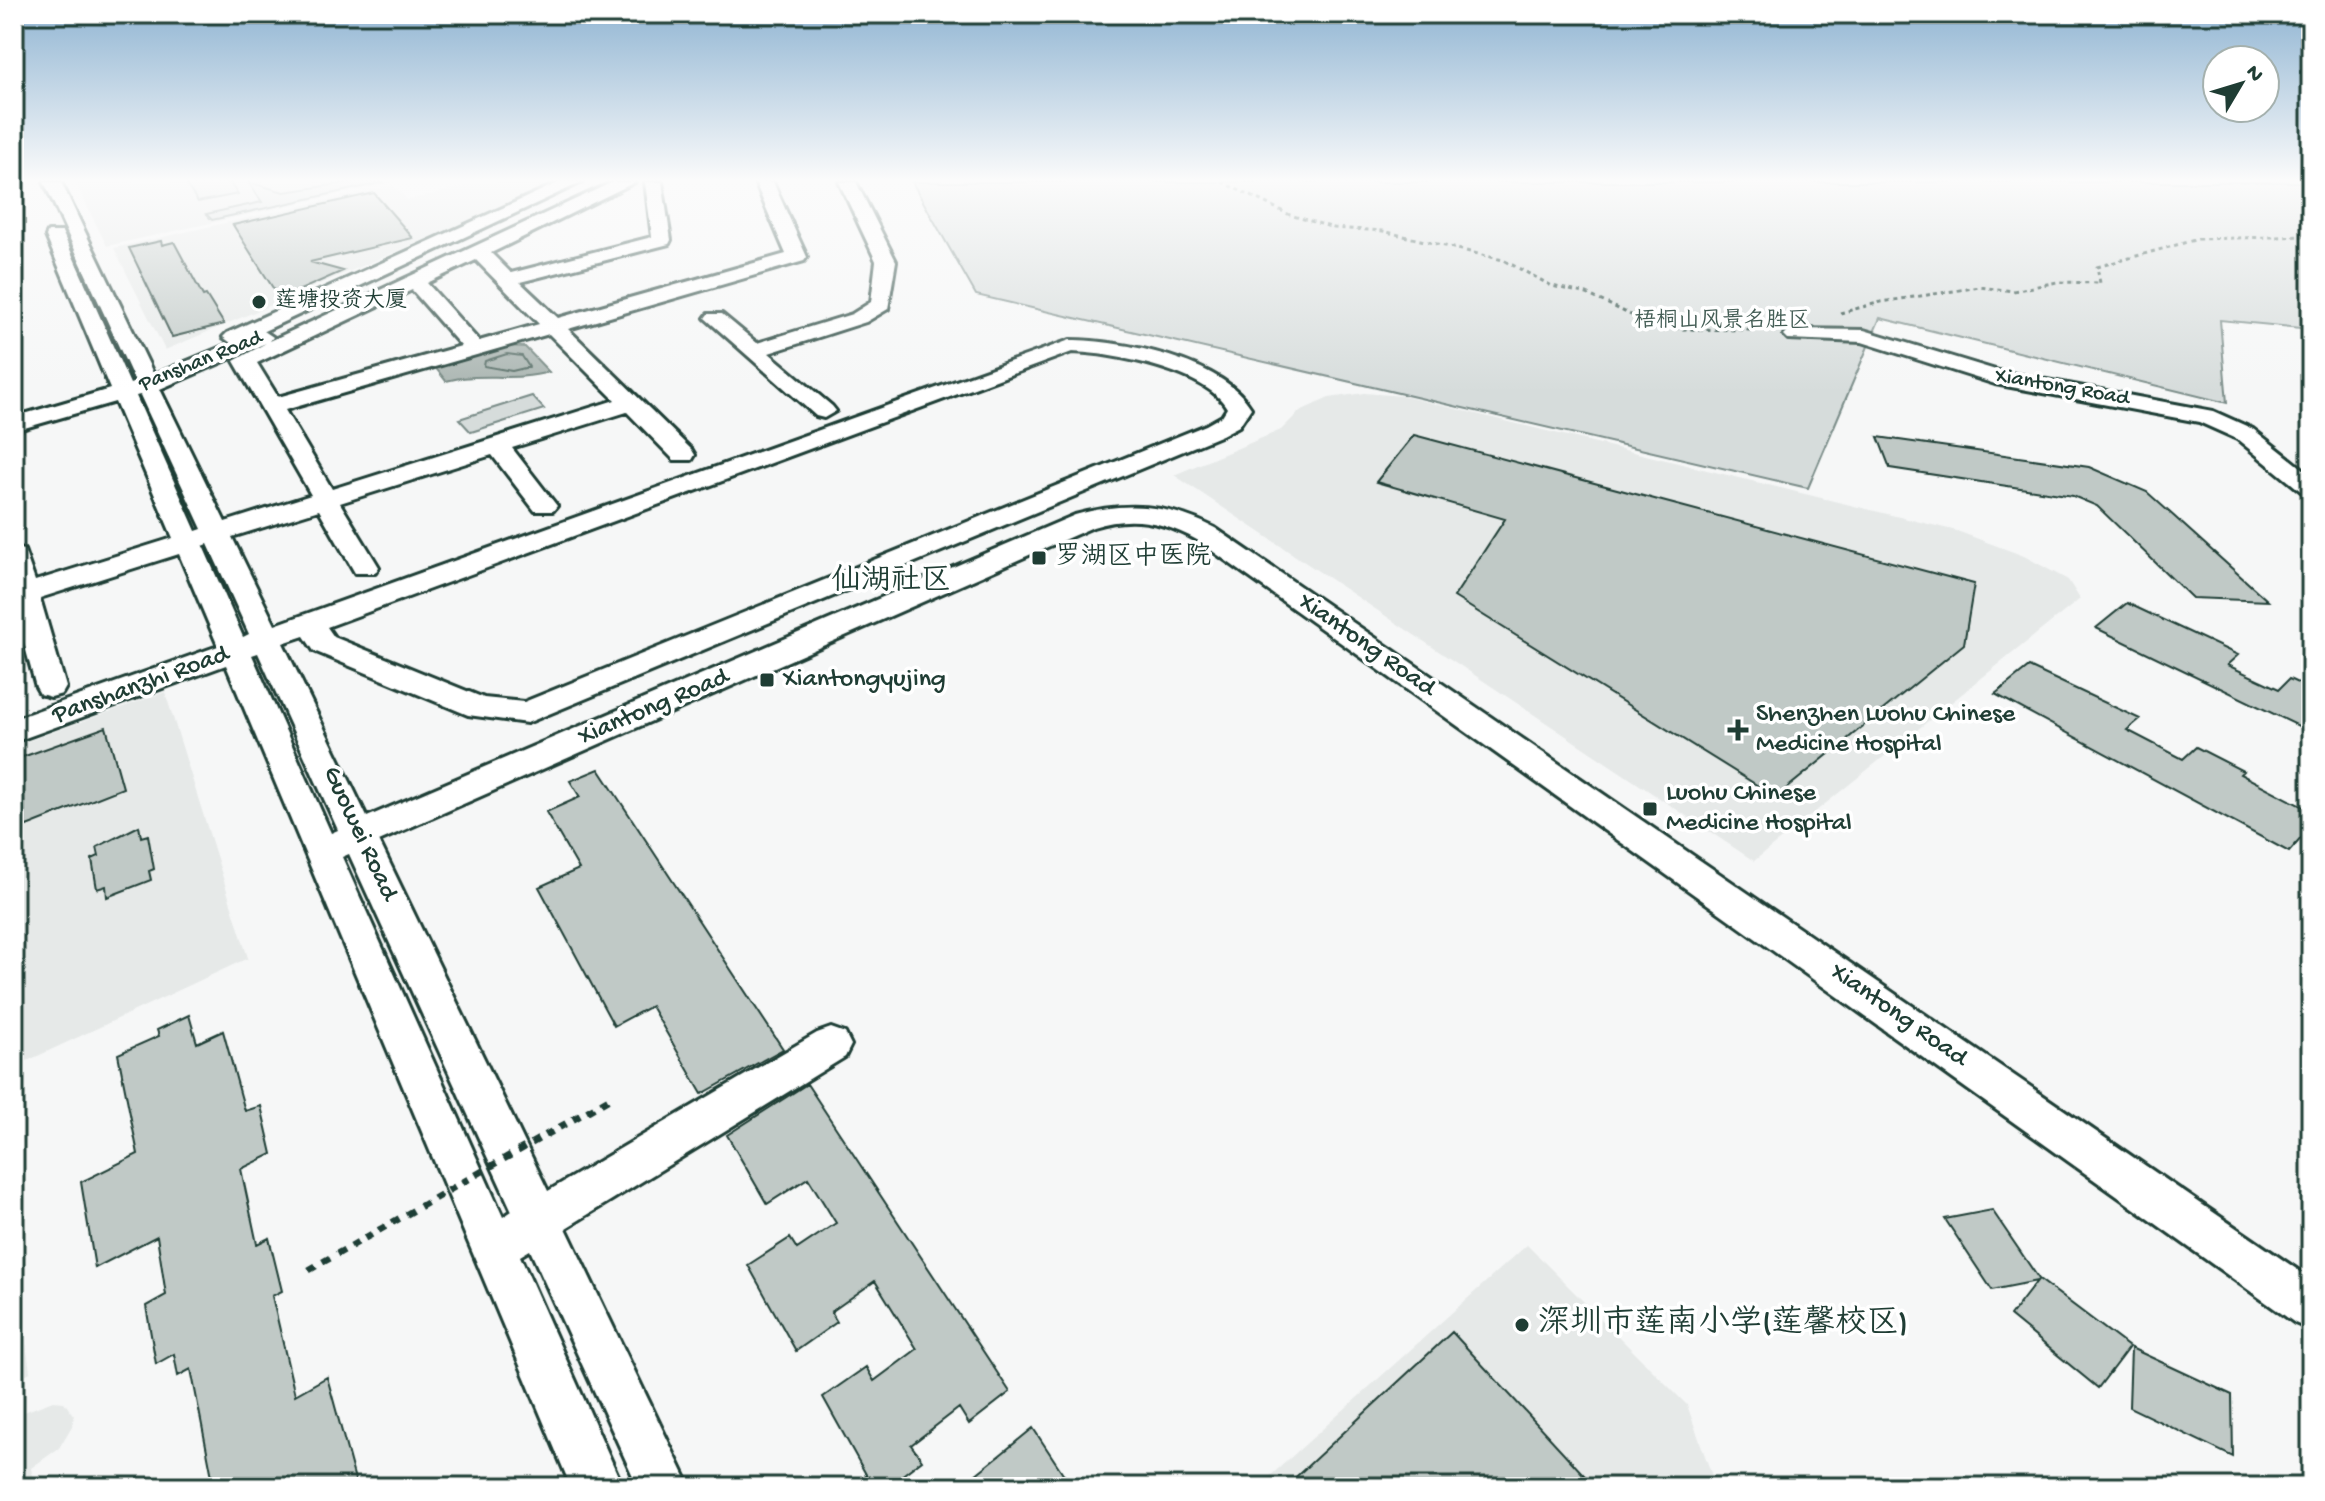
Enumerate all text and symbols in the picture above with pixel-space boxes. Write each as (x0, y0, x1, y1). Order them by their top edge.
north arrow (2201, 44, 2281, 124)
text: N (2239, 60, 2268, 88)
place label: 莲塘投资大厦 (275, 287, 407, 315)
marker: 莲塘投资大厦 (250, 293, 268, 311)
park label: 梧桐山风景名胜区 (1634, 308, 1810, 335)
street label: Panshan Road (135, 325, 268, 399)
street label: Xiantong Road (1992, 363, 2133, 413)
place label: 罗湖区中医院 (1055, 541, 1211, 574)
marker: 罗湖区中医院 (1030, 549, 1048, 567)
district label: 仙湖社区 (831, 564, 951, 600)
street label: Xiantong Road (1291, 587, 1442, 706)
street label: Panshanzhi Road (48, 639, 235, 733)
street label: Xiantong Road (573, 662, 735, 754)
place label: Xiantongyujing (782, 665, 946, 696)
marker: Xiantongyujing (758, 671, 776, 689)
place label: Shenzhen Luohu Chinese Medicine Hospital (1756, 700, 2016, 761)
marker: Shenzhen Luohu Chinese Medicine Hospital (1727, 719, 1749, 741)
street label: Guowei Road (314, 762, 404, 908)
place label: Luohu Chinese Medicine Hospital (1666, 779, 1852, 840)
marker: Luohu Chinese Medicine Hospital (1641, 800, 1659, 818)
street label: Xiantong Road (1823, 957, 1974, 1076)
place label: 深圳市莲南小学(莲馨校区) (1538, 1304, 1908, 1344)
marker: 深圳市莲南小学(莲馨校区) (1513, 1316, 1531, 1334)

